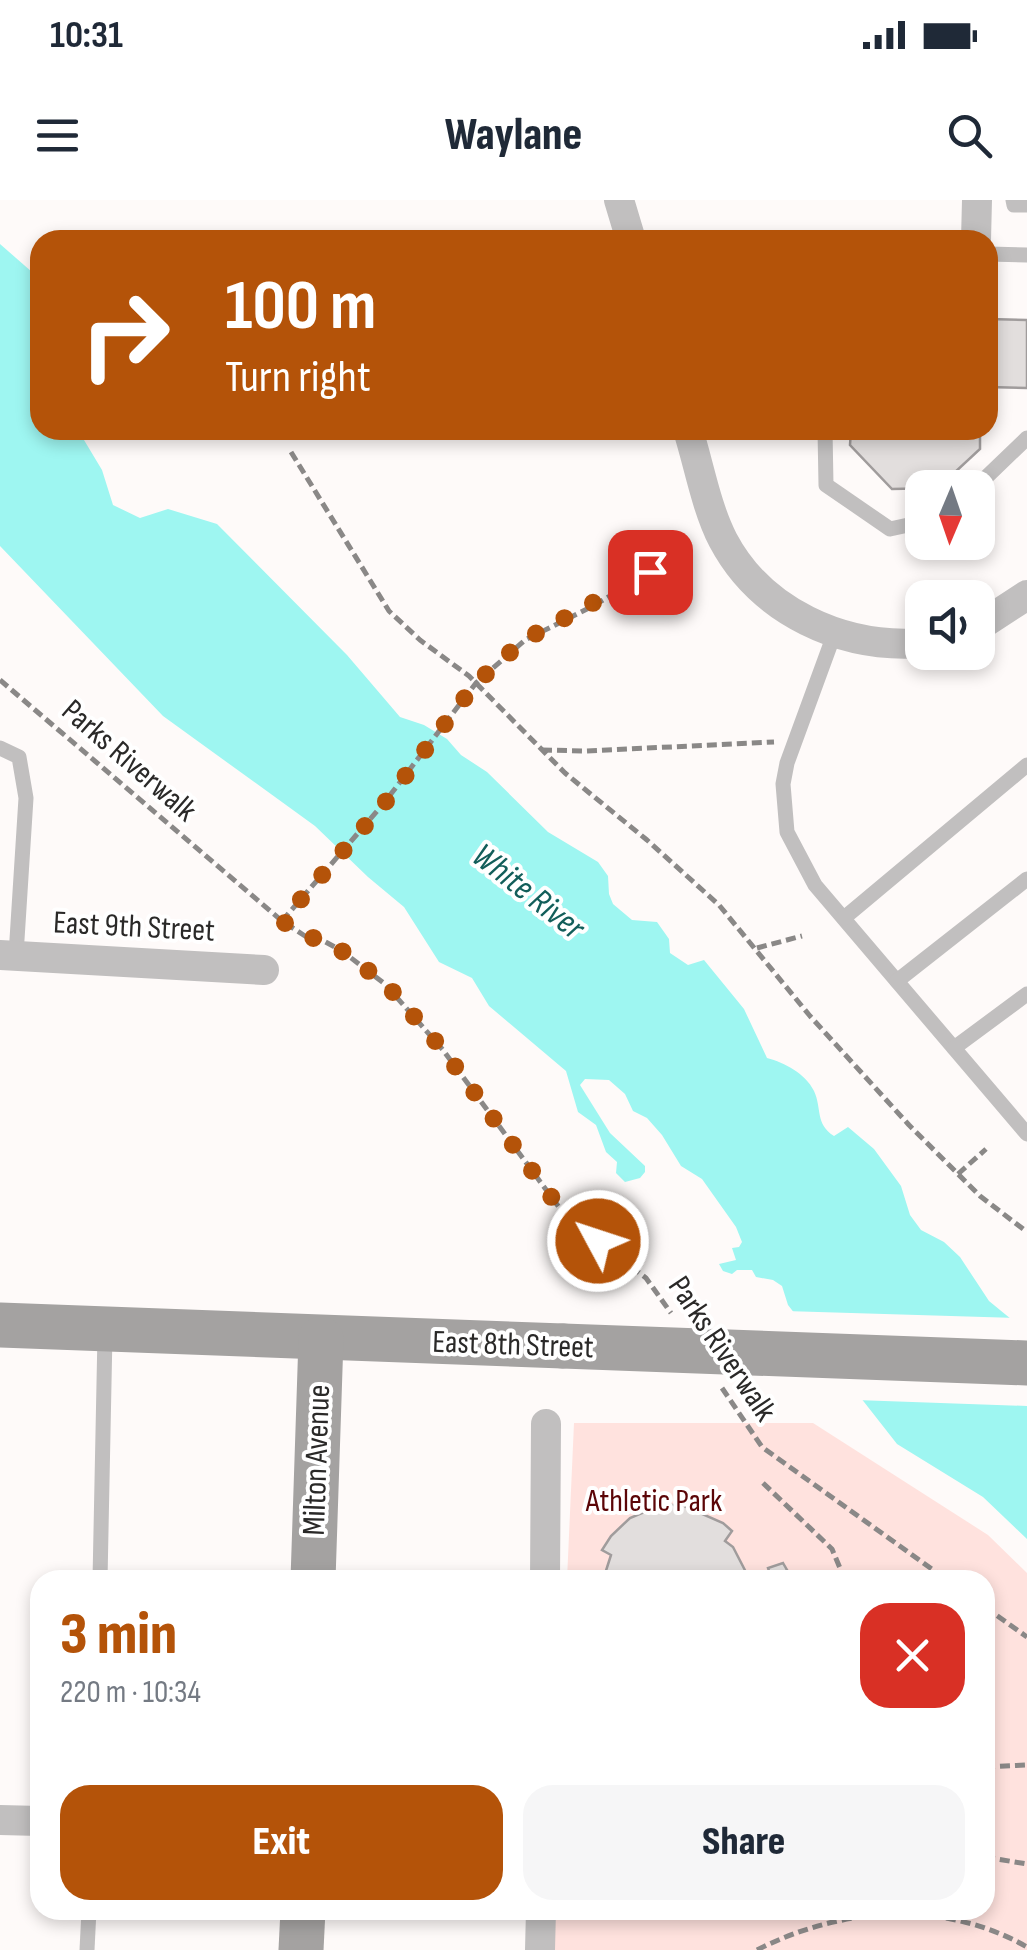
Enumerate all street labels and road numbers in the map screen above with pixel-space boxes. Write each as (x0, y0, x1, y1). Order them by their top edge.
street label: Parks Riverwalk (53, 692, 205, 830)
street label: East 9th Street (52, 903, 216, 951)
street label: Parks Riverwalk (659, 1269, 785, 1429)
street label: East 8th Street (432, 1323, 594, 1367)
street label: Milton Avenue (295, 1384, 339, 1536)

